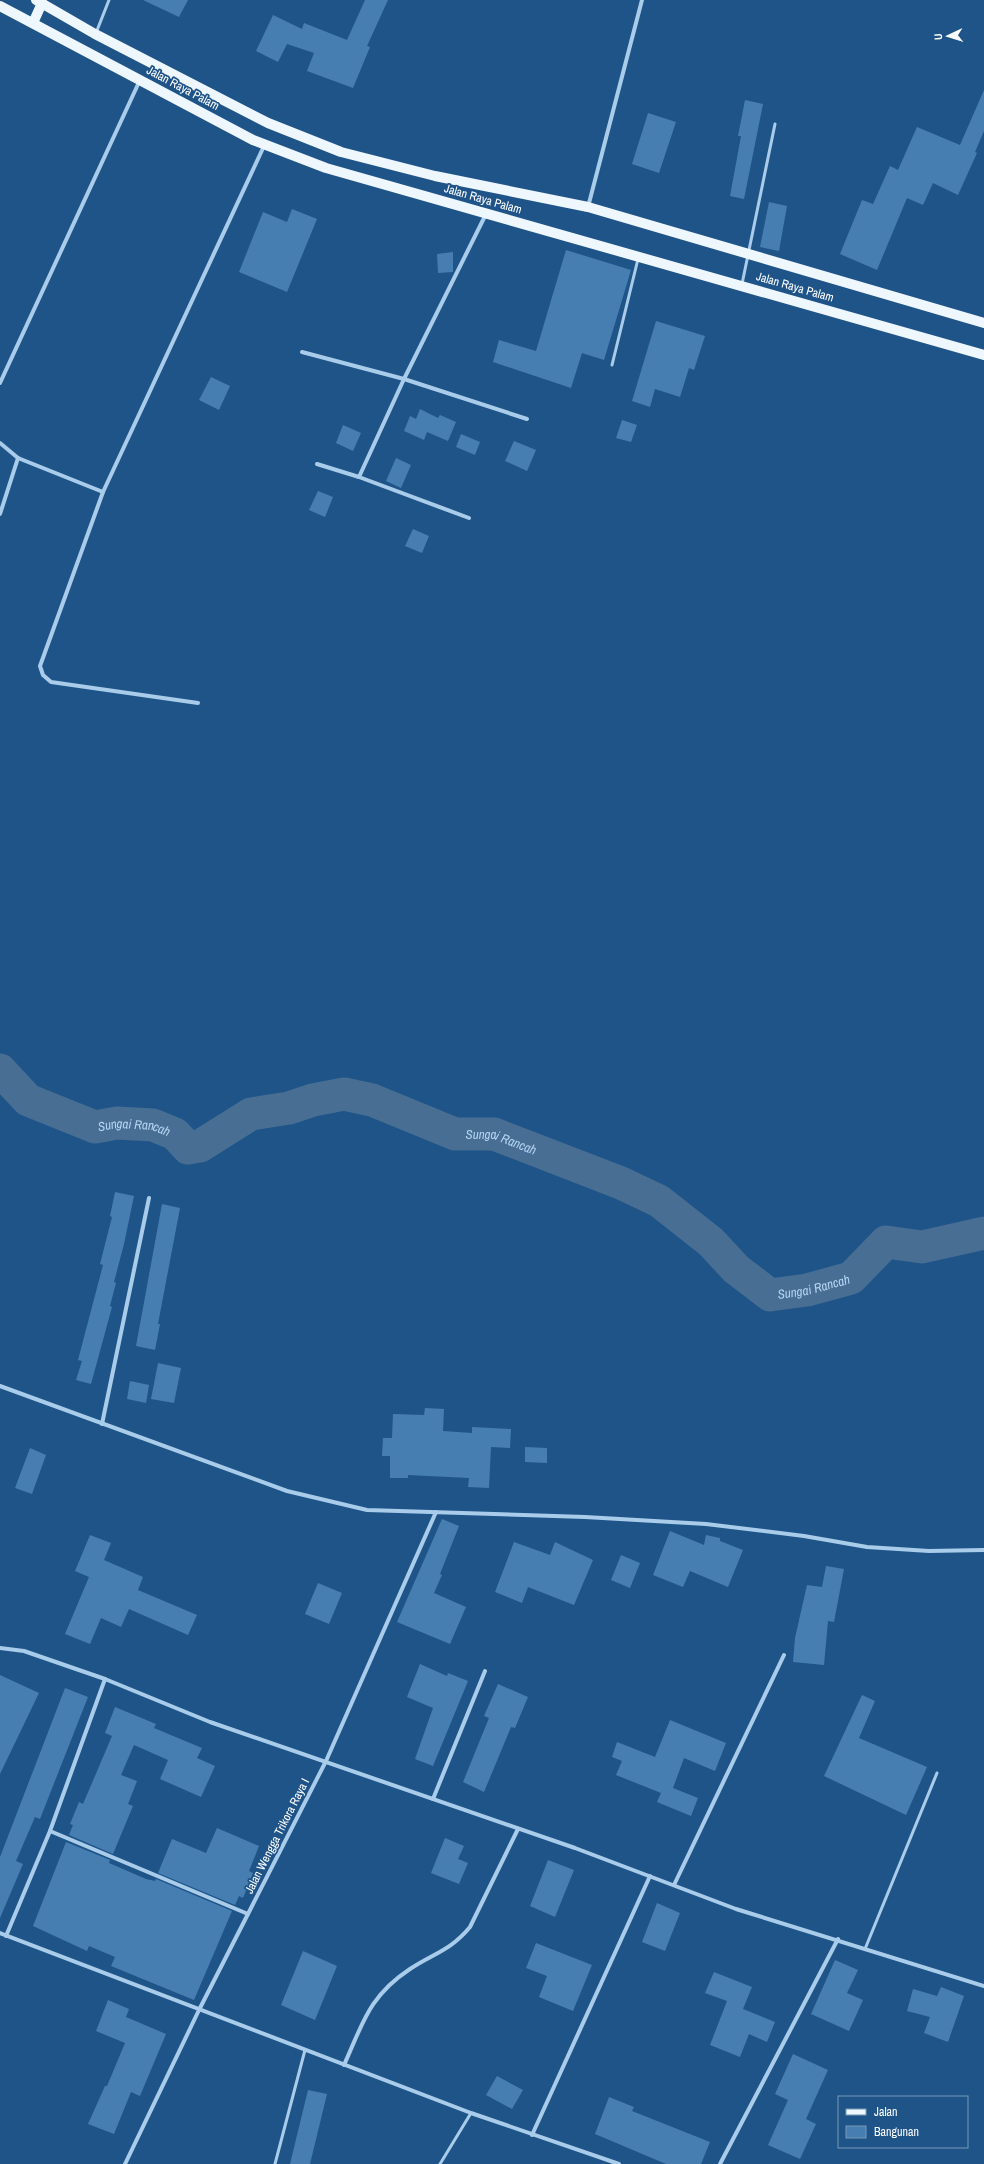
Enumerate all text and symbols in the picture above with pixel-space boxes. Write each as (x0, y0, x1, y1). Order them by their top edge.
north arrow (928, 16, 968, 56)
text: U (931, 33, 945, 40)
street label: Jalan Raya Palam (144, 62, 222, 114)
street label: Jalan Raya Palam (442, 180, 524, 218)
street label: Jalan Raya Palam (754, 268, 836, 306)
water label: Sungai Rancah (96, 1114, 173, 1140)
water label: Sungai Rancah (466, 1126, 539, 1158)
water label: Sungai Rancah (776, 1270, 852, 1302)
street label: Jalan Wengga Trikora Raya I (241, 1776, 313, 1896)
legend (838, 2096, 968, 2148)
text: Jalan (874, 2104, 898, 2120)
text: Bangunan (874, 2124, 919, 2140)

